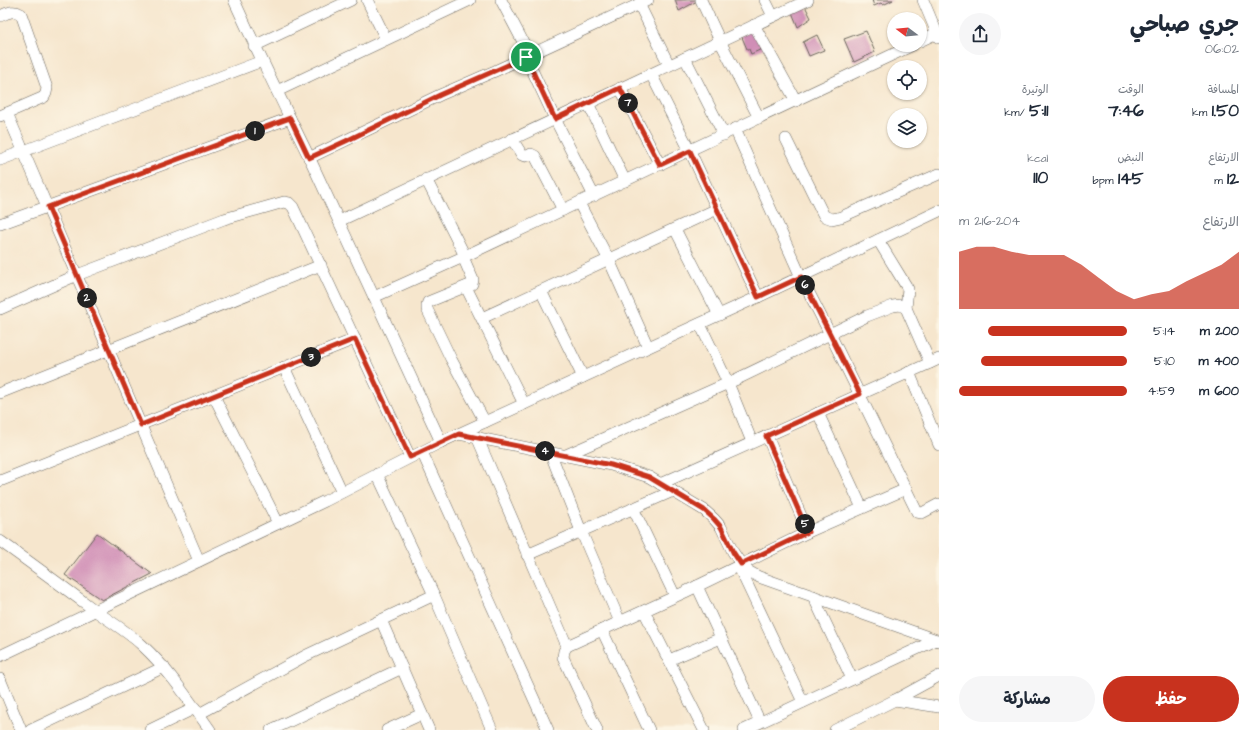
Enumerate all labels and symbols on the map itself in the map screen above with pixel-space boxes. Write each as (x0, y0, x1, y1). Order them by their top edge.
north arrow (887, 12, 927, 52)
pin (509, 40, 543, 74)
pin: 7 (618, 93, 638, 113)
pin: 1 (245, 121, 265, 141)
pin: 6 (795, 275, 815, 295)
pin: 2 (77, 288, 97, 308)
pin: 3 (301, 347, 321, 367)
pin: 4 (535, 441, 555, 461)
pin: 5 (795, 514, 815, 534)

